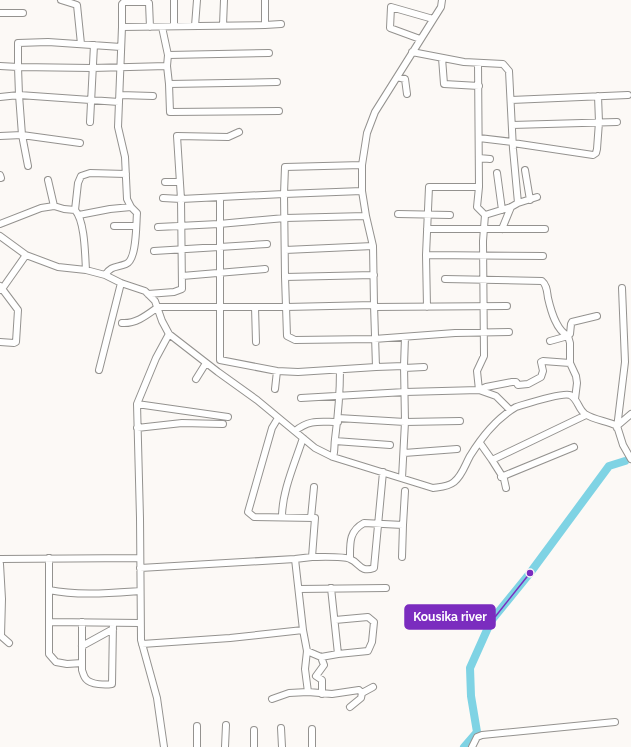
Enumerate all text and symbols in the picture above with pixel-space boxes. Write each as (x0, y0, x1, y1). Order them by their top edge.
callout: Kousika river (405, 605, 495, 629)
text: Kousika river (413, 610, 487, 624)

